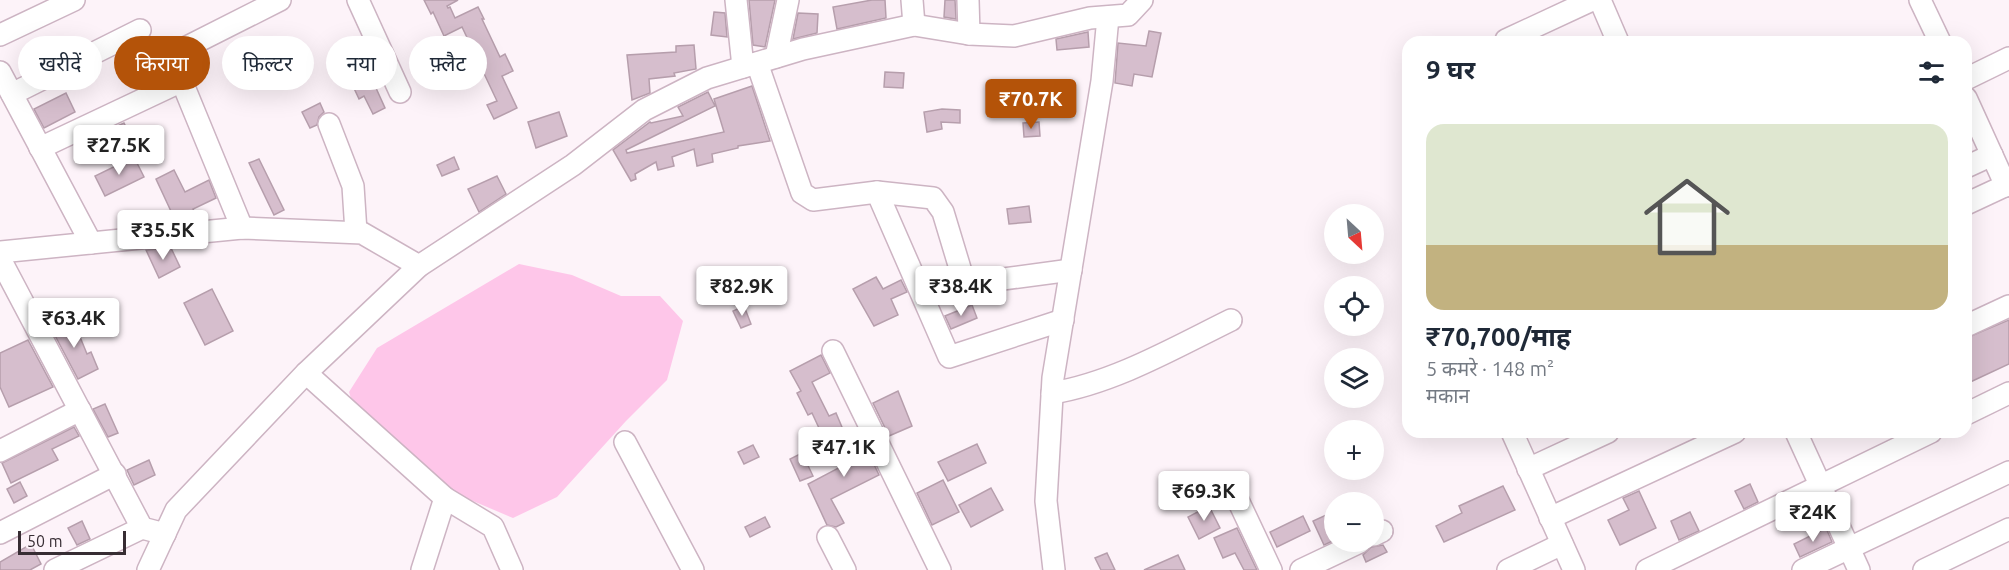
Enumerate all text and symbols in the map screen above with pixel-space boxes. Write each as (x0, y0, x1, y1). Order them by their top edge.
chip: खरीदें (18, 36, 102, 90)
chip: किराया (114, 36, 210, 90)
chip: फ़िल्टर (222, 36, 314, 90)
chip: नया (326, 36, 397, 90)
chip: फ़्लैट (409, 36, 487, 90)
text: 9 घर (1426, 55, 1475, 84)
icon: filters (1915, 56, 1948, 89)
pin: ₹70.7K (982, 79, 1080, 130)
text: ₹70.7K (999, 87, 1063, 110)
pin: ₹27.5K (70, 125, 168, 176)
text: ₹27.5K (87, 133, 151, 156)
icon: home (1633, 163, 1741, 271)
north arrow (1324, 204, 1384, 264)
map controls (1324, 204, 1384, 552)
pin: ₹35.5K (114, 210, 212, 261)
text: ₹35.5K (131, 218, 195, 241)
pin: ₹82.9K (693, 266, 791, 317)
pin: ₹38.4K (912, 266, 1010, 317)
text: ₹82.9K (710, 274, 774, 297)
text: ₹38.4K (929, 274, 993, 297)
button: locate (1324, 276, 1384, 336)
pin: ₹63.4K (25, 298, 123, 349)
text: ₹63.4K (42, 306, 106, 329)
text: ₹70,700/माह (1426, 322, 1571, 351)
button: layers (1324, 348, 1384, 408)
text: 5 कमरे · 148 m² (1426, 357, 1554, 380)
text: मकान (1426, 384, 1470, 407)
button: + (1324, 420, 1384, 480)
pin: ₹47.1K (795, 427, 893, 478)
text: ₹47.1K (812, 435, 876, 458)
pin: ₹69.3K (1155, 471, 1253, 522)
text: ₹69.3K (1172, 479, 1236, 502)
button: − (1324, 492, 1384, 552)
pin: ₹24K (1777, 492, 1849, 543)
text: ₹24K (1789, 500, 1837, 523)
scale bar (18, 528, 126, 556)
text: 50 m (27, 532, 63, 550)

